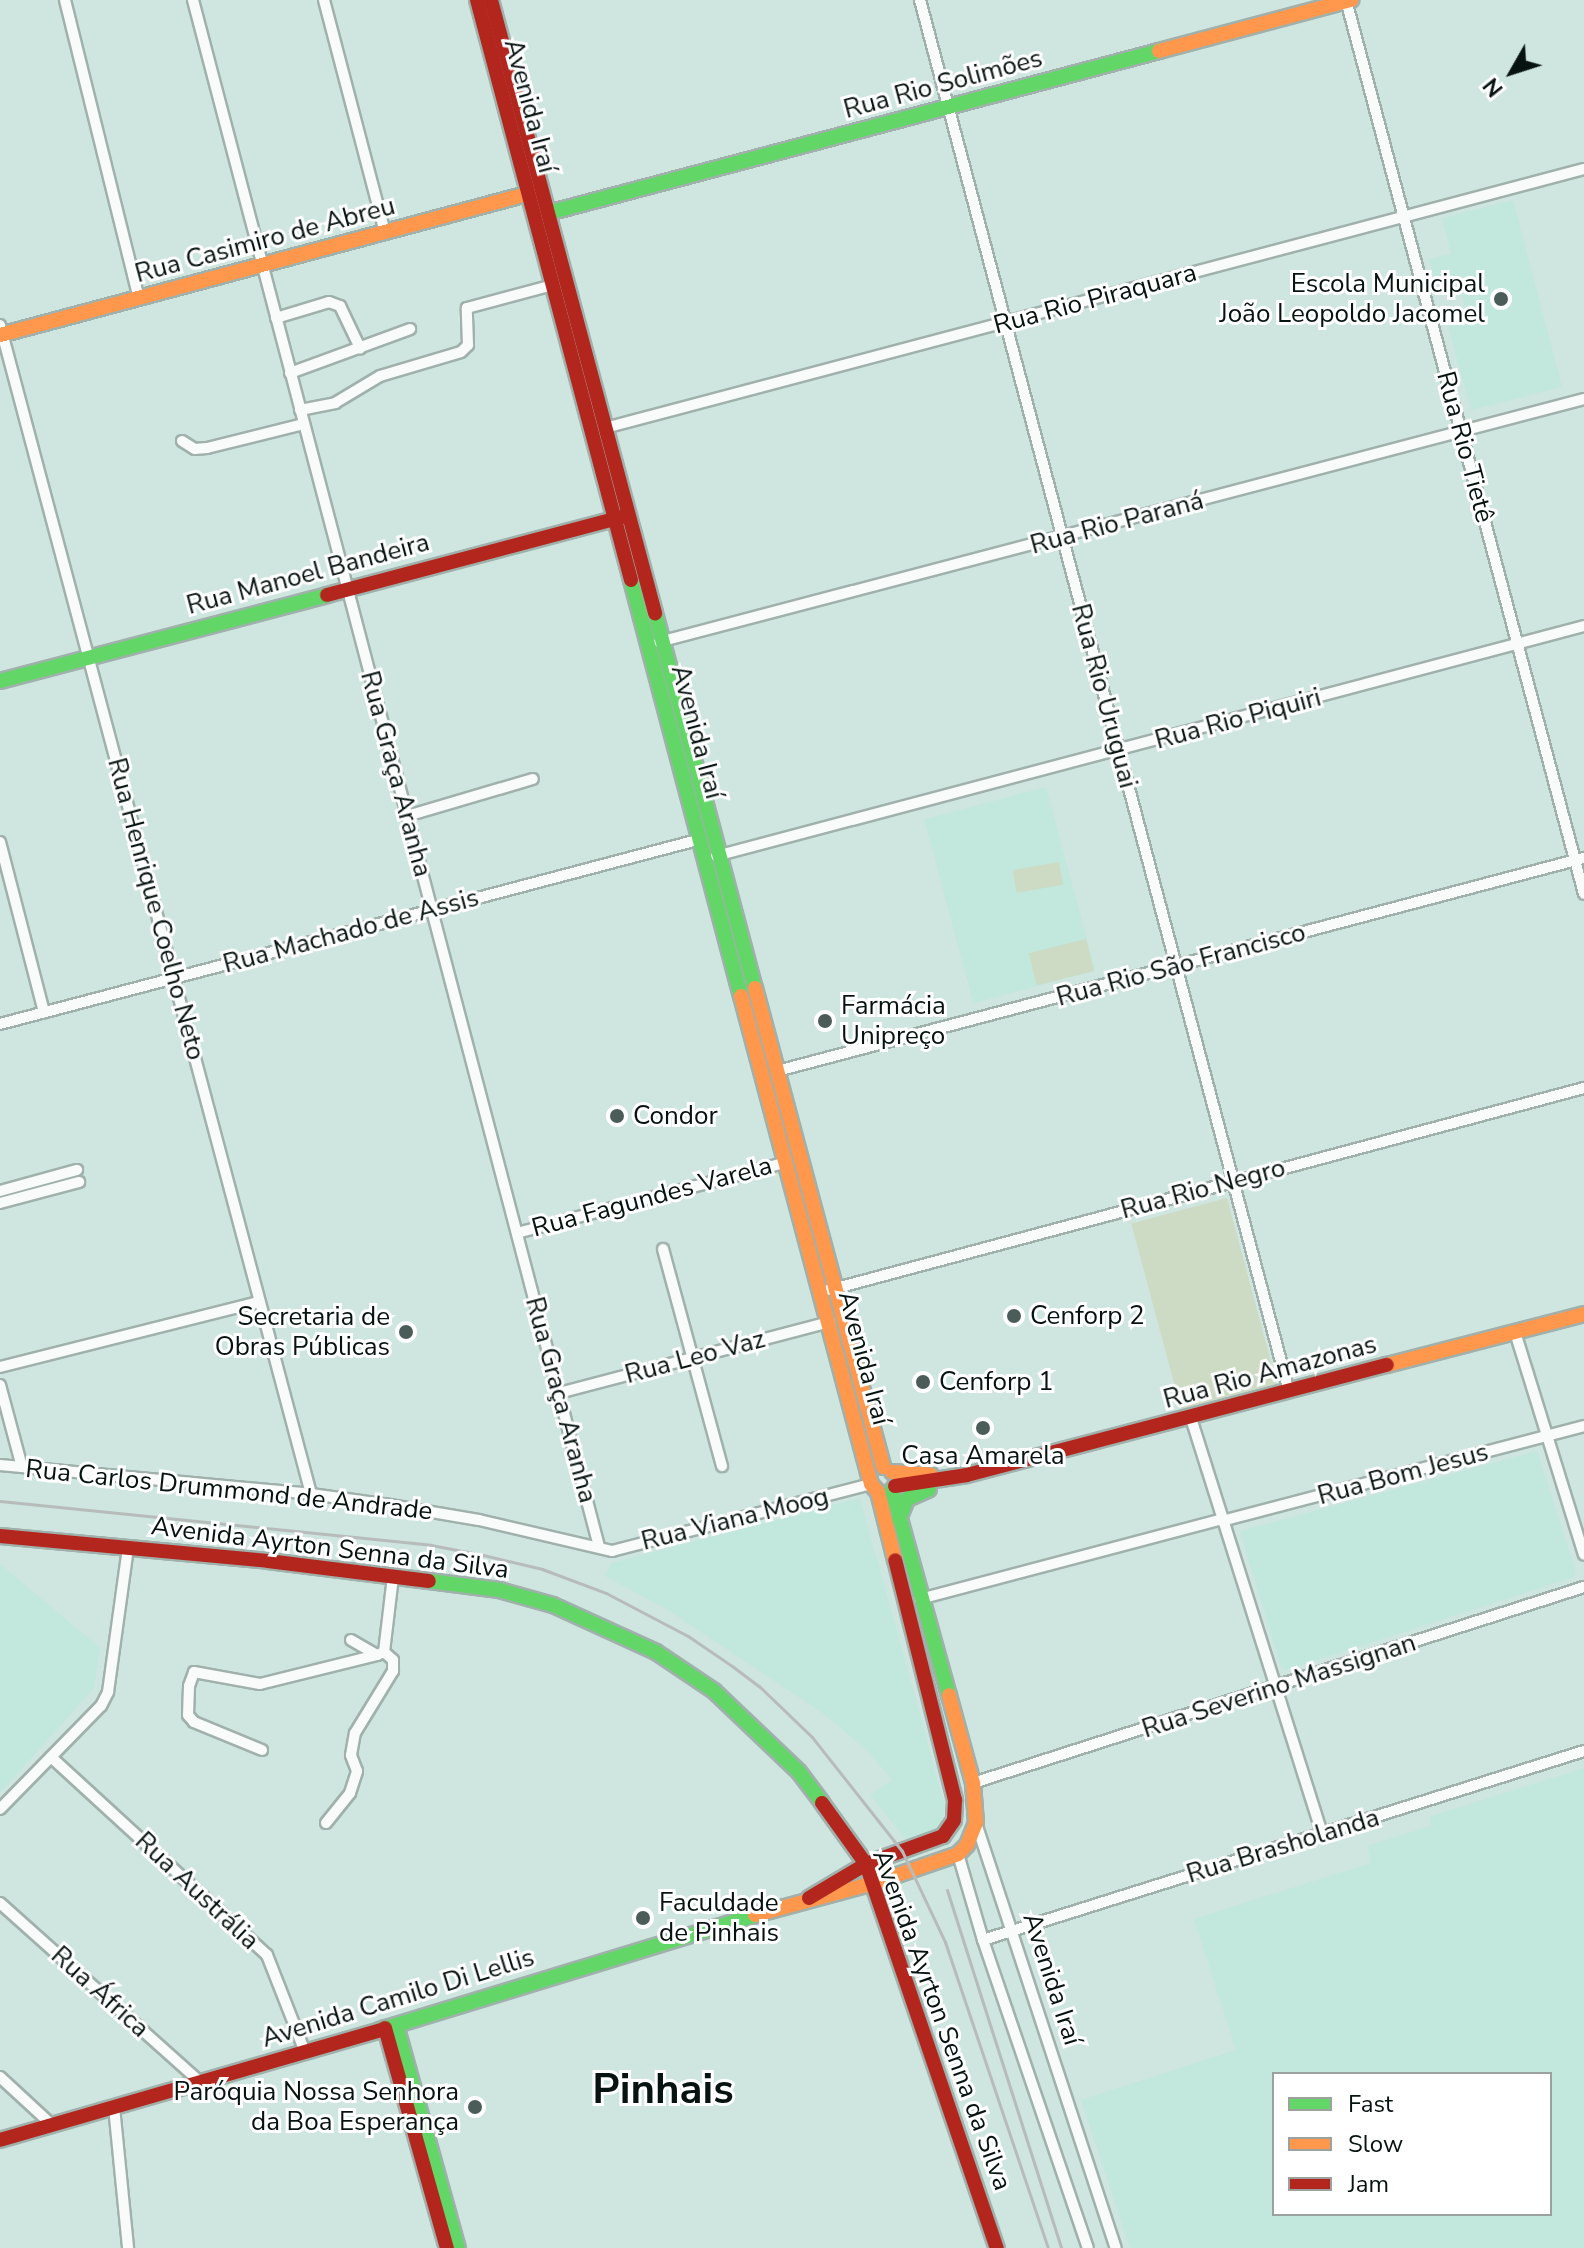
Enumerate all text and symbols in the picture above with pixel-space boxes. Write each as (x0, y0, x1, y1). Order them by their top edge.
north arrow (1472, 32, 1552, 112)
street label: Avenida Iraí (497, 36, 563, 176)
street label: Rua Rio Solimões (840, 43, 1046, 125)
text: N (1477, 71, 1510, 103)
street label: Rua Casimiro de Abreu (132, 190, 398, 290)
street label: Rua Rio Piraquara (990, 257, 1200, 341)
place label: Escola Municipal João Leopoldo Jacomel (1219, 268, 1485, 330)
marker: Escola Municipal João Leopoldo Jacomel (1492, 290, 1510, 308)
street label: Rua Rio Tietê (1430, 368, 1500, 526)
street label: Rua Rio Paraná (1027, 485, 1207, 561)
street label: Rua Manoel Bandeira (183, 527, 433, 621)
street label: Rua Rio Uruguai (1064, 600, 1144, 792)
street label: Avenida Iraí (664, 662, 730, 802)
street label: Rua Graça Aranha (354, 668, 438, 880)
street label: Rua Rio Piquiri (1152, 682, 1324, 756)
street label: Rua Henrique Coelho Neto (101, 755, 211, 1063)
street label: Rua Machado de Assis (220, 882, 482, 980)
street label: Rua Rio São Francisco (1053, 917, 1309, 1013)
place label: Farmácia Unipreço (841, 990, 946, 1052)
marker: Farmácia Unipreço (816, 1012, 834, 1030)
place label: Condor (633, 1100, 718, 1132)
marker: Condor (608, 1107, 626, 1125)
street label: Rua Fagundes Varela (528, 1150, 776, 1244)
street label: Rua Rio Negro (1117, 1152, 1289, 1226)
street label: Avenida Iraí (831, 1288, 897, 1428)
street label: Rua Graça Aranha (519, 1294, 603, 1506)
place label: Cenforp 2 (1030, 1300, 1145, 1332)
place label: Secretaria de Obras Públicas (215, 1301, 390, 1362)
marker: Cenforp 2 (1005, 1307, 1023, 1325)
marker: Secretaria de Obras Públicas (397, 1323, 415, 1341)
street label: Rua Leo Vaz (622, 1323, 768, 1391)
street label: Rua Rio Amazonas (1160, 1329, 1380, 1415)
place label: Cenforp 1 (939, 1366, 1054, 1398)
marker: Cenforp 1 (914, 1373, 932, 1391)
marker: Casa Amarela (974, 1419, 992, 1437)
street label: Rua Bom Jesus (1314, 1436, 1492, 1512)
place label: Casa Amarela (901, 1440, 1065, 1472)
street label: Rua Carlos Drummond de Andrade (24, 1453, 434, 1527)
street label: Rua Viana Moog (638, 1481, 832, 1557)
street label: Avenida Ayrton Senna da Silva (149, 1511, 511, 1585)
street label: Rua Severino Massignan (1138, 1627, 1420, 1745)
street label: Rua Brasholanda (1183, 1802, 1383, 1890)
street label: Rua Austrália (129, 1826, 265, 1956)
street label: Avenida Ayrton Senna da Silva (866, 1846, 1018, 2194)
place label: Faculdade de Pinhais (659, 1887, 779, 1948)
marker: Faculdade de Pinhais (634, 1909, 652, 1927)
street label: Avenida Iraí (1016, 1909, 1088, 2049)
street label: Rua África (45, 1940, 155, 2044)
street label: Avenida Camilo Di Lellis (258, 1942, 538, 2054)
district label: Pinhais (592, 2065, 734, 2115)
legend (1272, 2072, 1552, 2216)
place label: Paróquia Nossa Senhora da Boa Esperança (174, 2076, 459, 2138)
text: Fast (1348, 2088, 1393, 2120)
marker: Paróquia Nossa Senhora da Boa Esperança (466, 2098, 484, 2116)
text: Slow (1348, 2128, 1403, 2160)
text: Jam (1348, 2168, 1389, 2200)

